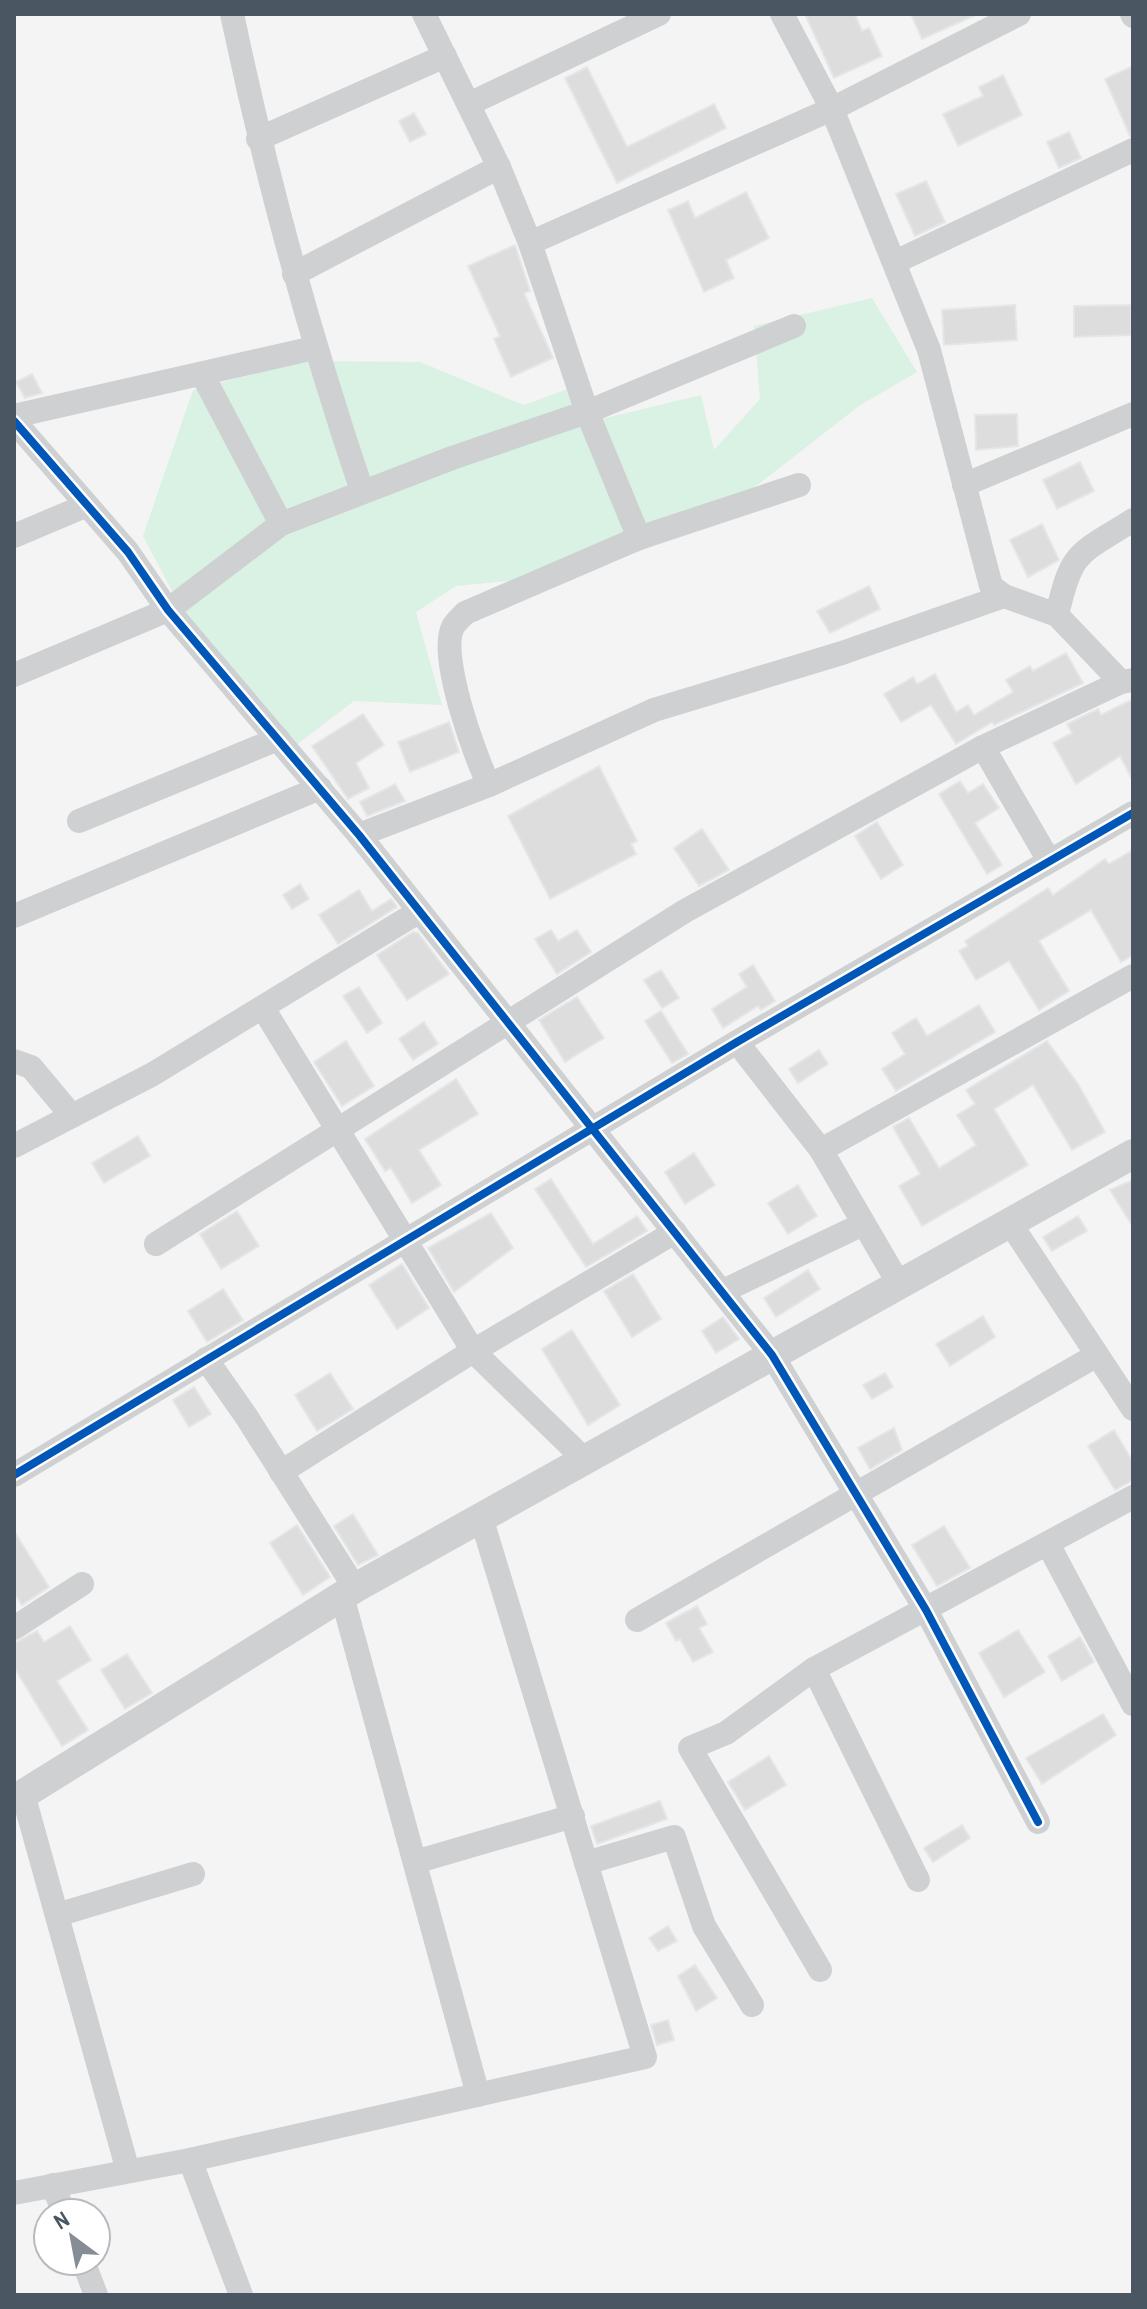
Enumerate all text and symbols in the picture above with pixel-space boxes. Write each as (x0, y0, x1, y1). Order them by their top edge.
north arrow (32, 2197, 112, 2277)
text: N (48, 2204, 75, 2236)

